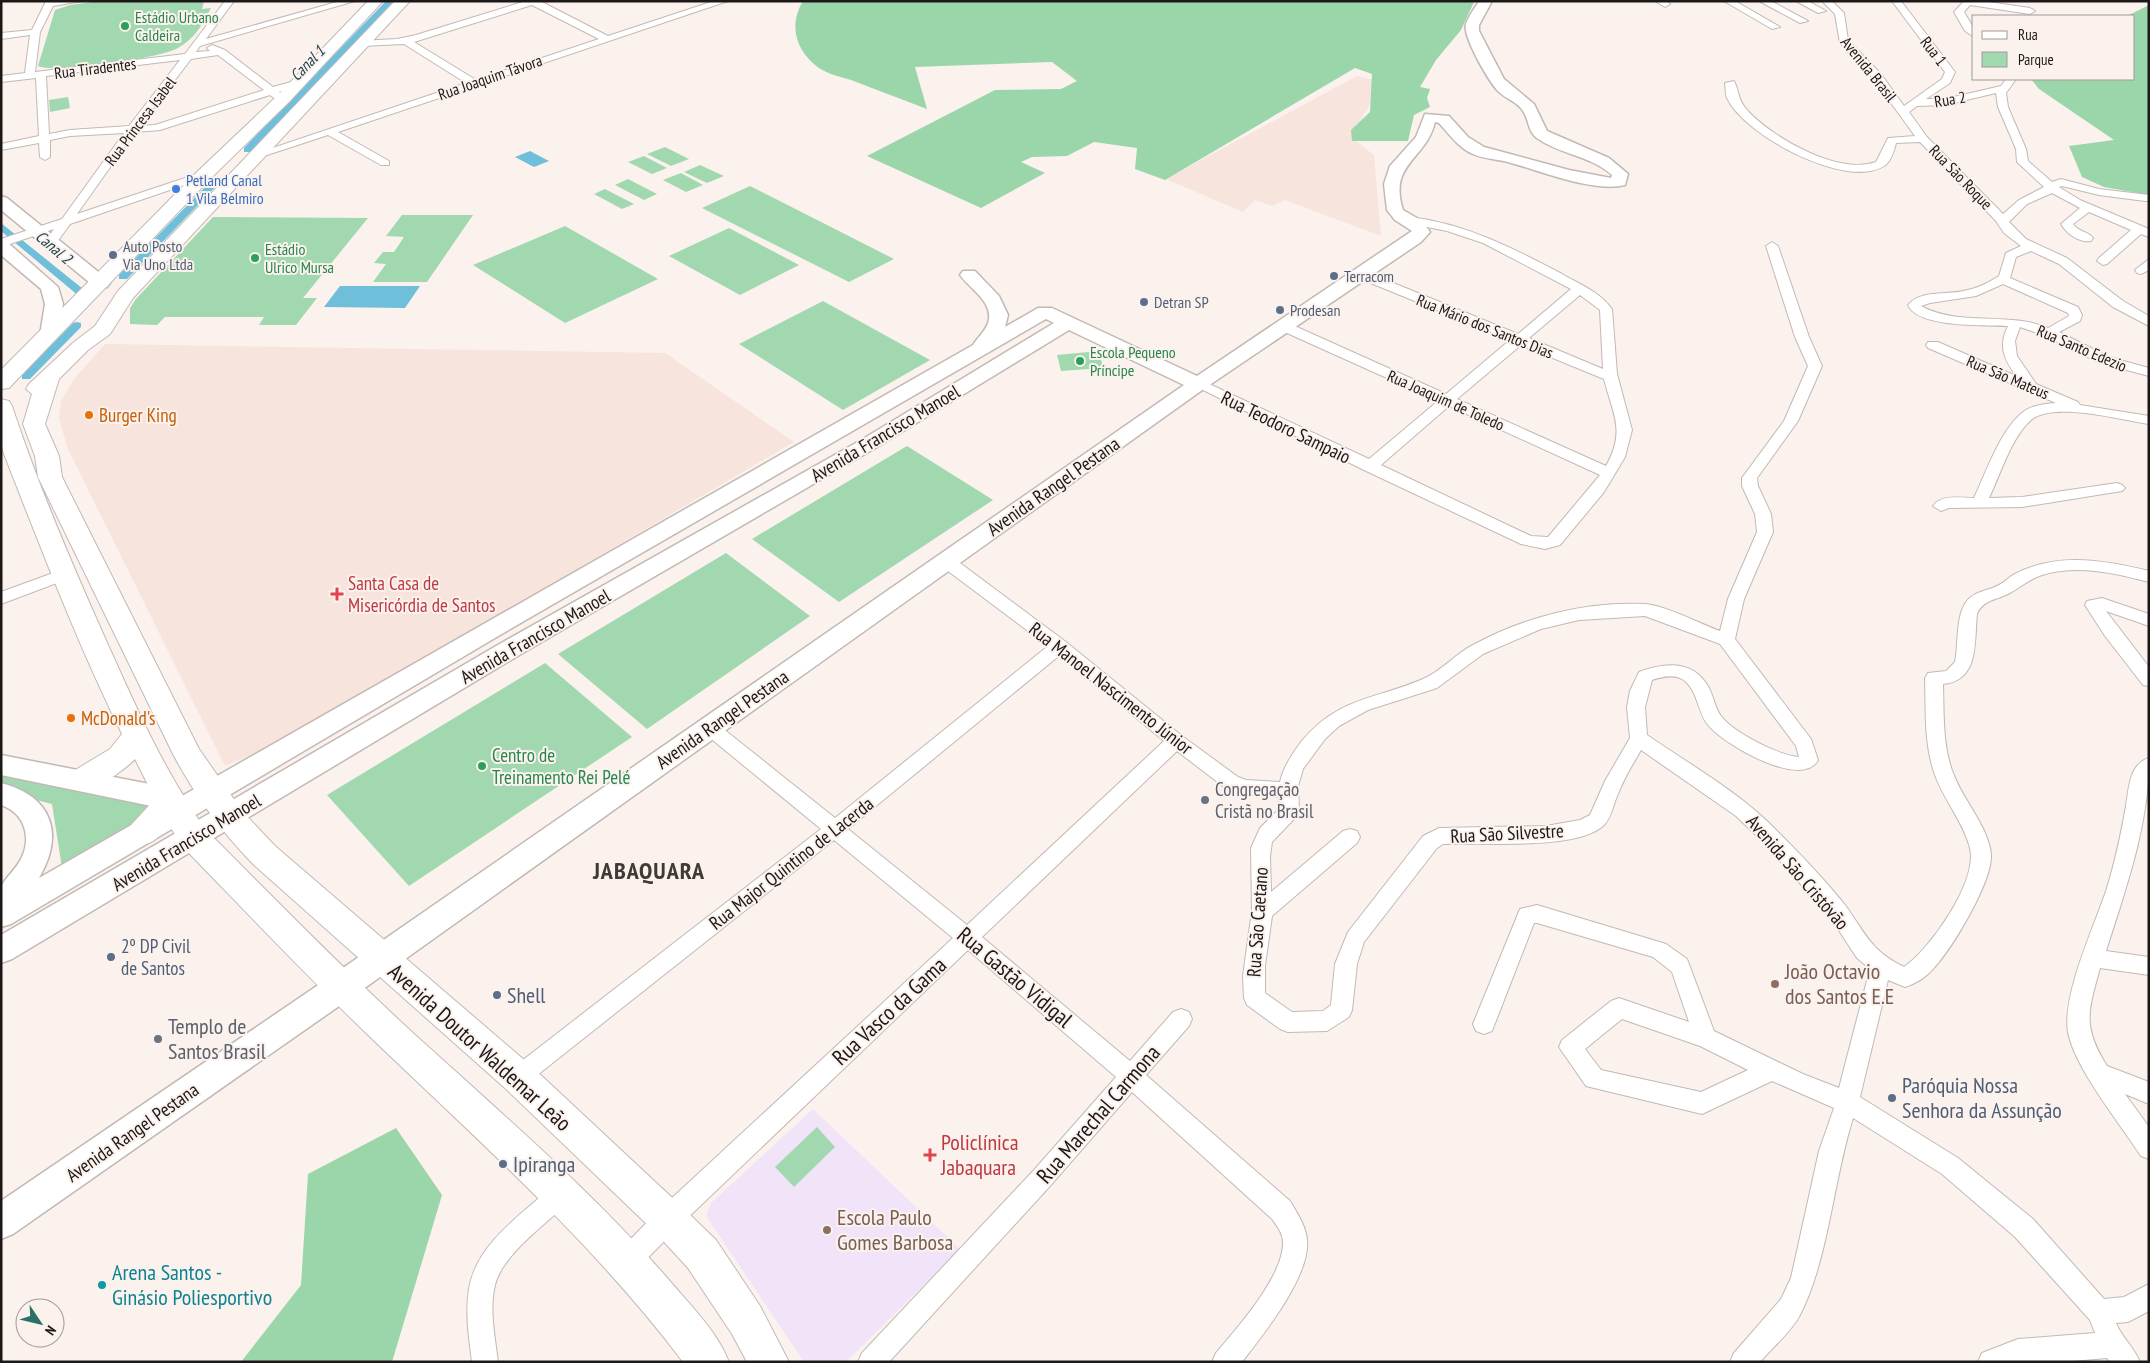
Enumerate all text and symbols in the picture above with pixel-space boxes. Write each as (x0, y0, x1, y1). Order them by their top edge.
place label: Estádio Urbano Caldeira (135, 7, 219, 45)
legend (1972, 15, 2135, 80)
marker: Estádio Urbano Caldeira (119, 20, 131, 32)
text: Rua (2018, 25, 2038, 44)
street label: Avenida Brasil (1837, 32, 1901, 106)
street label: Rua 1 (1916, 32, 1952, 70)
water label: Canal 1 (285, 41, 329, 85)
street label: Rua Joaquim Távora (435, 50, 545, 104)
text: Parque (2018, 50, 2054, 69)
street label: Rua Tiradentes (53, 53, 137, 83)
street label: Rua Princesa Isabel (100, 72, 180, 169)
street label: Rua 2 (1933, 87, 1967, 111)
street label: Rua São Roque (1925, 140, 1997, 214)
place label: Petland Canal 1 Vila Belmiro (186, 170, 264, 208)
marker: Petland Canal 1 Vila Belmiro (170, 183, 182, 195)
water label: Canal 2 (32, 226, 78, 269)
place label: Auto Posto Via Uno Ltda (122, 236, 193, 274)
place label: Estádio Ulrico Mursa (265, 239, 334, 277)
marker: Auto Posto Via Uno Ltda (107, 249, 119, 261)
marker: Estádio Ulrico Mursa (249, 252, 261, 264)
place label: Terracom (1344, 266, 1394, 286)
marker: Terracom (1328, 270, 1340, 282)
street label: Rua Mário dos Santos Dias (1414, 289, 1556, 363)
place label: Detran SP (1154, 292, 1209, 312)
marker: Detran SP (1138, 296, 1150, 308)
place label: Prodesan (1290, 300, 1340, 320)
marker: Prodesan (1274, 304, 1286, 316)
street label: Rua Santo Edezio (2034, 320, 2130, 376)
place label: Escola Pequeno Príncipe (1090, 342, 1176, 380)
street label: Rua São Mateus (1964, 351, 2052, 403)
marker: Escola Pequeno Príncipe (1074, 355, 1086, 367)
street label: Rua Joaquim de Toledo (1384, 365, 1508, 435)
street label: Avenida Francisco Manoel (806, 379, 964, 487)
street label: Rua Teodoro Sampaio (1217, 385, 1355, 469)
place label: Burger King (99, 403, 177, 427)
marker: Burger King (83, 409, 95, 421)
street label: Avenida Rangel Pestana (982, 431, 1124, 541)
place label: Santa Casa de Misericórdia de Santos (348, 571, 496, 617)
street label: Avenida Francisco Manoel (456, 583, 615, 689)
marker: Santa Casa de Misericórdia de Santos (330, 587, 344, 601)
street label: Rua Manoel Nascimento Júnior (1024, 617, 1198, 760)
street label: Avenida Rangel Pestana (651, 664, 793, 774)
place label: McDonald's (81, 706, 156, 730)
marker: McDonald's (65, 712, 77, 724)
place label: Centro de Treinamento Rei Pelé (492, 743, 631, 789)
marker: Centro de Treinamento Rei Pelé (476, 760, 488, 772)
place label: Congregação Cristã no Brasil (1215, 777, 1314, 823)
street label: Avenida Francisco Manoel (107, 788, 265, 896)
street label: Rua Major Quintino de Lacerda (704, 791, 878, 935)
marker: Congregação Cristã no Brasil (1199, 794, 1211, 806)
street label: Avenida São Cristóvão (1742, 810, 1854, 934)
street label: Rua São Silvestre (1450, 818, 1564, 848)
district label: JABAQUARA (592, 855, 705, 886)
street label: Rua São Caetano (1241, 866, 1273, 978)
street label: Rua Gastão Vidigal (952, 921, 1079, 1034)
place label: 2º DP Civil de Santos (121, 934, 191, 980)
marker: 2º DP Civil de Santos (105, 951, 117, 963)
street label: Rua Vasco da Gama (826, 951, 952, 1071)
street label: Avenida Doutor Waldemar Leão (383, 957, 577, 1137)
place label: João Octavio dos Santos E.E (1784, 957, 1894, 1010)
marker: João Octavio dos Santos E.E (1769, 978, 1781, 990)
place label: Shell (507, 981, 546, 1009)
marker: Shell (491, 989, 503, 1001)
place label: Templo de Santos Brasil (168, 1012, 267, 1065)
marker: Templo de Santos Brasil (152, 1033, 164, 1045)
street label: Rua Marechal Carmona (1030, 1039, 1166, 1189)
place label: Paróquia Nossa Senhora da Assunção (1902, 1071, 2062, 1124)
street label: Avenida Rangel Pestana (61, 1077, 203, 1187)
marker: Paróquia Nossa Senhora da Assunção (1886, 1092, 1898, 1104)
place label: Policlínica Jabaquara (940, 1128, 1018, 1181)
marker: Policlínica Jabaquara (923, 1148, 937, 1162)
place label: Ipiranga (513, 1150, 575, 1178)
marker: Ipiranga (497, 1158, 509, 1170)
place label: Escola Paulo Gomes Barbosa (837, 1203, 953, 1256)
marker: Escola Paulo Gomes Barbosa (821, 1224, 833, 1236)
place label: Arena Santos - Ginásio Poliesportivo (112, 1258, 272, 1311)
marker: Arena Santos - Ginásio Poliesportivo (96, 1279, 108, 1291)
north arrow (15, 1298, 65, 1348)
text: N (41, 1322, 60, 1339)

